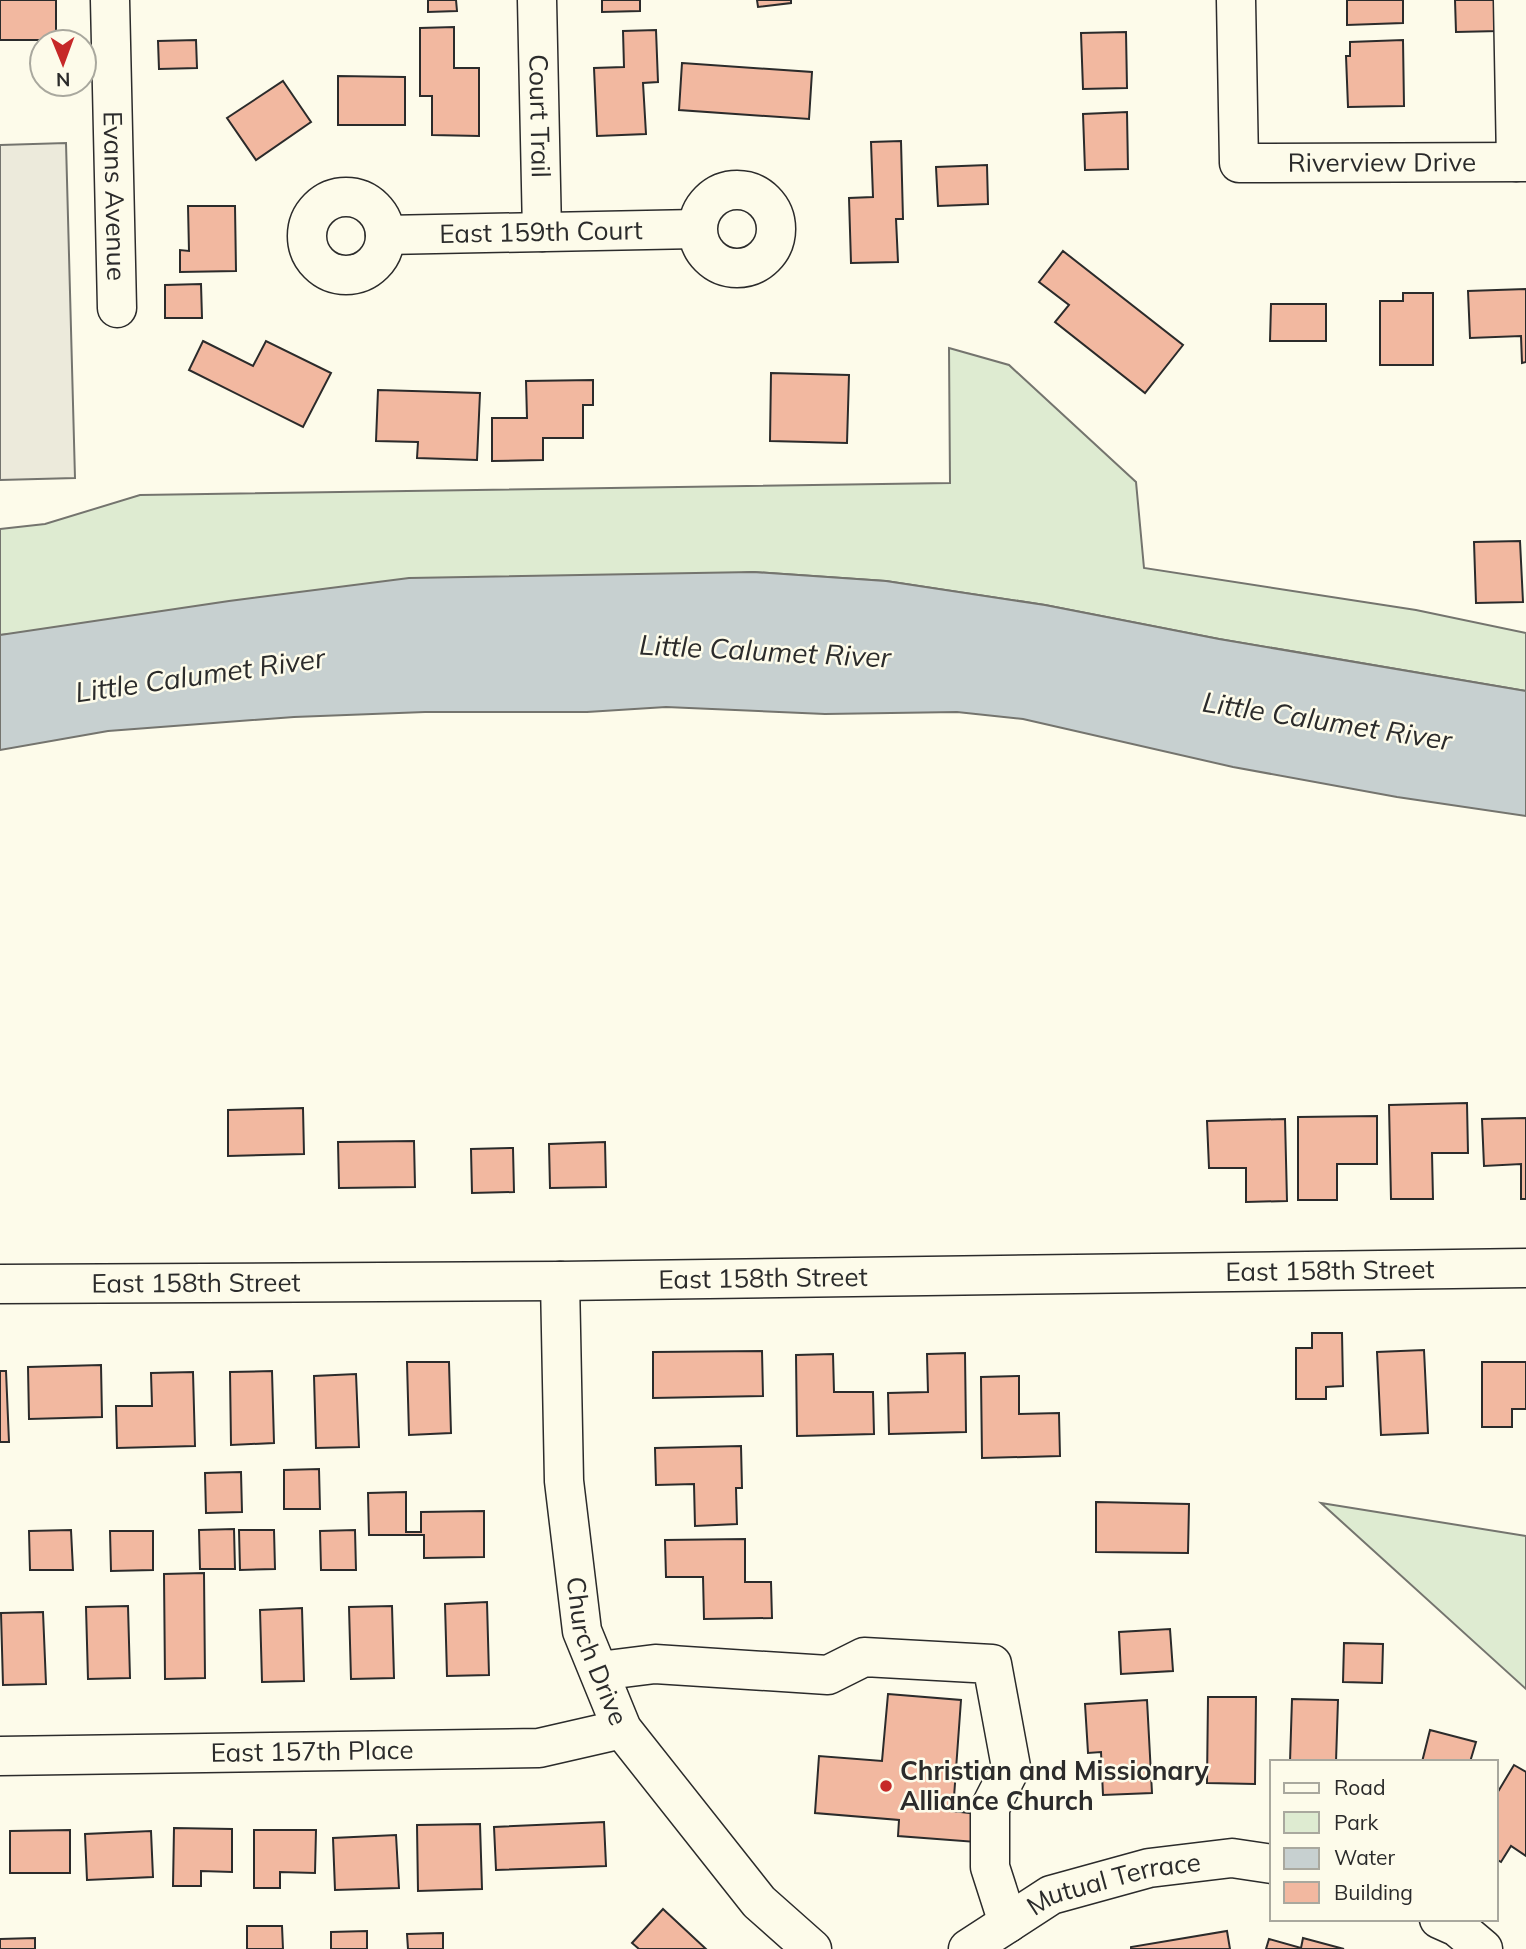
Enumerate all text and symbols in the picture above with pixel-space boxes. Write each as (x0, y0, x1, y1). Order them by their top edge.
north arrow (28, 28, 98, 98)
street label: Court Trail (522, 54, 558, 178)
text: N (56, 68, 71, 92)
street label: Evans Avenue (97, 111, 133, 281)
street label: Riverview Drive (1288, 145, 1476, 179)
street label: East 159th Court (439, 213, 643, 250)
water label: Little Calumet River (638, 626, 893, 675)
water label: Little Calumet River (73, 639, 329, 709)
water label: Little Calumet River (1200, 684, 1456, 758)
street label: East 158th Street (1225, 1252, 1435, 1288)
street label: East 158th Street (658, 1260, 868, 1296)
street label: East 158th Street (91, 1265, 301, 1300)
street label: Church Drive (560, 1575, 636, 1730)
street label: East 157th Place (210, 1733, 414, 1769)
place label: Christian and Missionary Alliance Church (900, 1754, 1209, 1817)
legend (1270, 1760, 1498, 1921)
text: Road (1334, 1774, 1385, 1800)
marker: Christian and Missionary Alliance Church (878, 1778, 894, 1794)
text: Park (1334, 1809, 1378, 1835)
text: Water (1334, 1844, 1395, 1870)
street label: Mutual Terrace (1020, 1845, 1202, 1922)
text: Building (1334, 1879, 1413, 1905)

